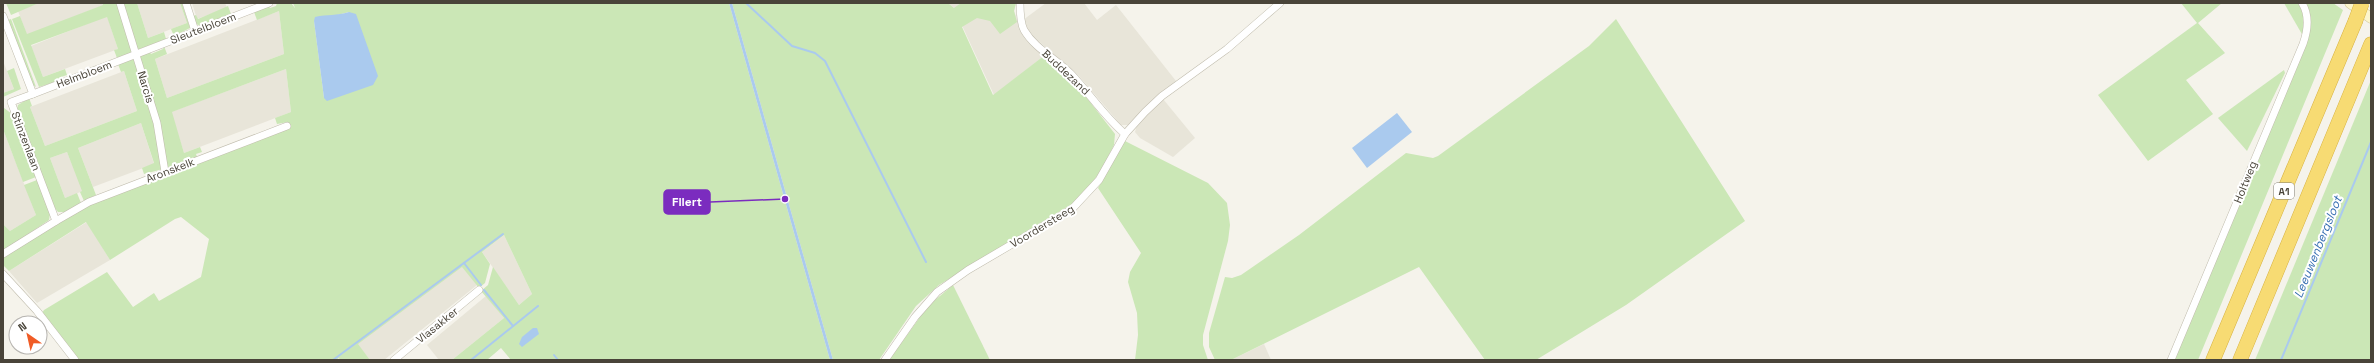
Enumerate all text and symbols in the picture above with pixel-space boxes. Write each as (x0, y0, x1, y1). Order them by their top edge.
street label: Sleutelbloem (168, 9, 238, 47)
street label: Buddezand (1039, 46, 1093, 98)
street label: Helmbloem (54, 57, 114, 91)
street label: Narcis (135, 69, 158, 105)
street label: Stinzenlaan (8, 109, 44, 173)
street label: Aronskelk (144, 154, 196, 186)
street label: Holtweg (2230, 159, 2260, 205)
road number: A1 (2274, 183, 2294, 199)
callout: Fliert (664, 190, 710, 214)
water label: Leeuwenbergsloot (2290, 192, 2346, 300)
text: Fliert (672, 194, 702, 210)
street label: Voordersteeg (1007, 201, 1077, 251)
street label: Vlasakker (413, 304, 461, 346)
north arrow (8, 315, 48, 355)
text: N (15, 319, 29, 335)

